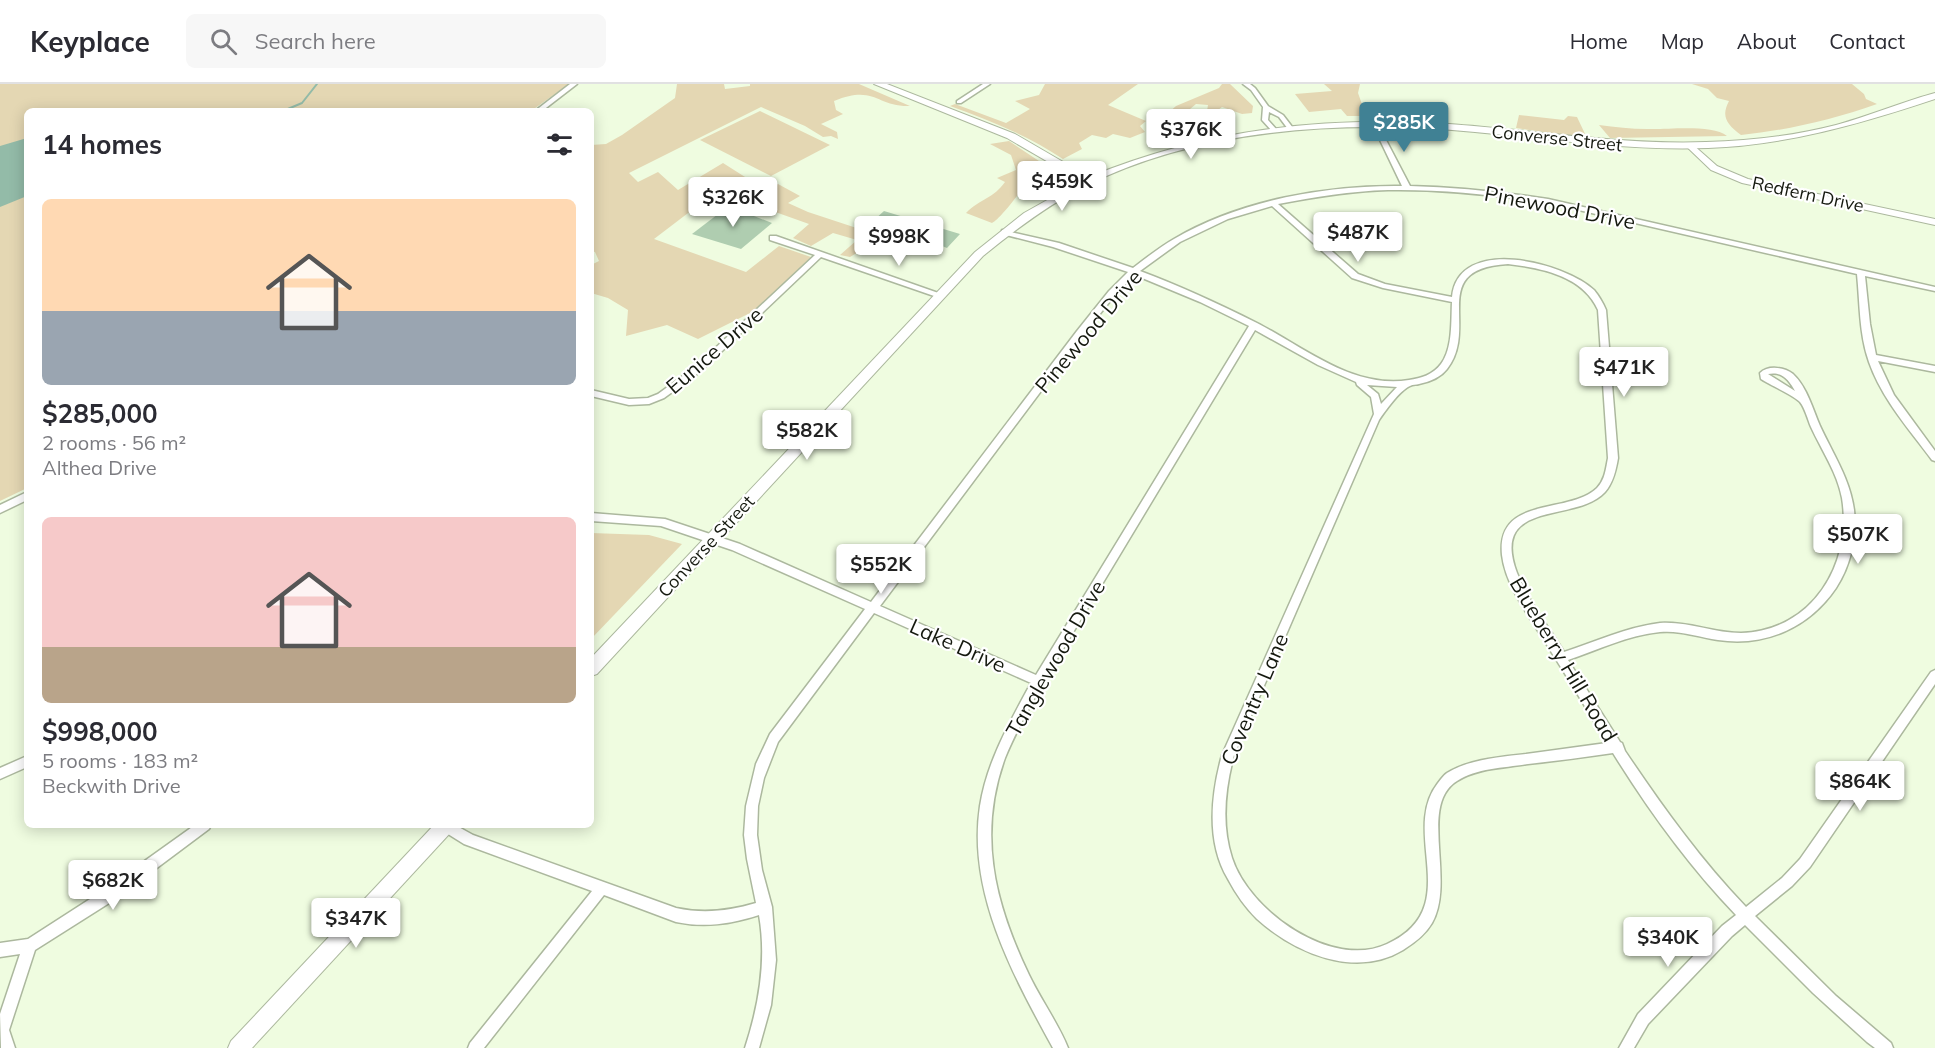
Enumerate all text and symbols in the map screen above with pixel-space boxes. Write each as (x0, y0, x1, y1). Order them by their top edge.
search box (186, 14, 606, 68)
text: Keyplace (30, 24, 150, 59)
icon: search (207, 25, 240, 58)
text: Search here (255, 27, 376, 55)
text: Home (1570, 28, 1628, 54)
text: Map (1661, 28, 1704, 54)
text: About (1737, 28, 1796, 54)
text: Contact (1829, 28, 1905, 54)
pin: $285K (1362, 102, 1446, 153)
pin: $376K (1149, 109, 1233, 160)
text: $285K (1373, 109, 1435, 134)
text: $376K (1160, 116, 1222, 141)
street label: Converse Street (1491, 120, 1623, 156)
text: 14 homes (42, 128, 162, 161)
icon: filters (543, 128, 576, 161)
pin: $459K (1020, 161, 1104, 212)
text: $459K (1031, 168, 1093, 193)
street label: Redfern Drive (1750, 171, 1866, 217)
pin: $326K (691, 177, 775, 228)
street label: Pinewood Drive (1482, 180, 1638, 234)
text: $326K (702, 184, 764, 209)
pin: $487K (1316, 212, 1400, 263)
pin: $998K (857, 216, 941, 267)
text: $487K (1327, 219, 1389, 244)
text: $998K (868, 223, 930, 248)
icon: home (255, 238, 363, 346)
street label: Pinewood Drive (1029, 264, 1147, 398)
street label: Eunice Drive (660, 301, 768, 399)
pin: $471K (1582, 347, 1666, 398)
text: $471K (1593, 354, 1655, 379)
text: $285,000 (42, 397, 158, 430)
pin: $582K (765, 410, 849, 461)
text: $582K (776, 417, 838, 442)
text: 2 rooms · 56 m² (42, 430, 186, 455)
text: Althea Drive (42, 455, 157, 480)
street label: Converse Street (653, 490, 759, 602)
pin: $507K (1816, 514, 1900, 565)
text: $507K (1827, 521, 1889, 546)
pin: $552K (839, 544, 923, 595)
text: $552K (850, 551, 912, 576)
icon: home (255, 556, 363, 664)
street label: Blueberry Hill Road (1505, 572, 1623, 746)
street label: Tanglewood Drive (1000, 575, 1110, 741)
street label: Lake Drive (906, 612, 1010, 678)
street label: Coventry Lane (1215, 629, 1293, 769)
text: $998,000 (42, 715, 158, 748)
text: 5 rooms · 183 m² (42, 748, 198, 773)
pin: $864K (1818, 761, 1902, 812)
text: $864K (1829, 768, 1891, 793)
text: Beckwith Drive (42, 773, 181, 798)
pin: $682K (71, 860, 155, 911)
text: $682K (82, 867, 144, 892)
pin: $347K (314, 898, 398, 949)
text: $347K (325, 905, 387, 930)
pin: $340K (1626, 917, 1710, 968)
text: $340K (1637, 924, 1699, 949)

